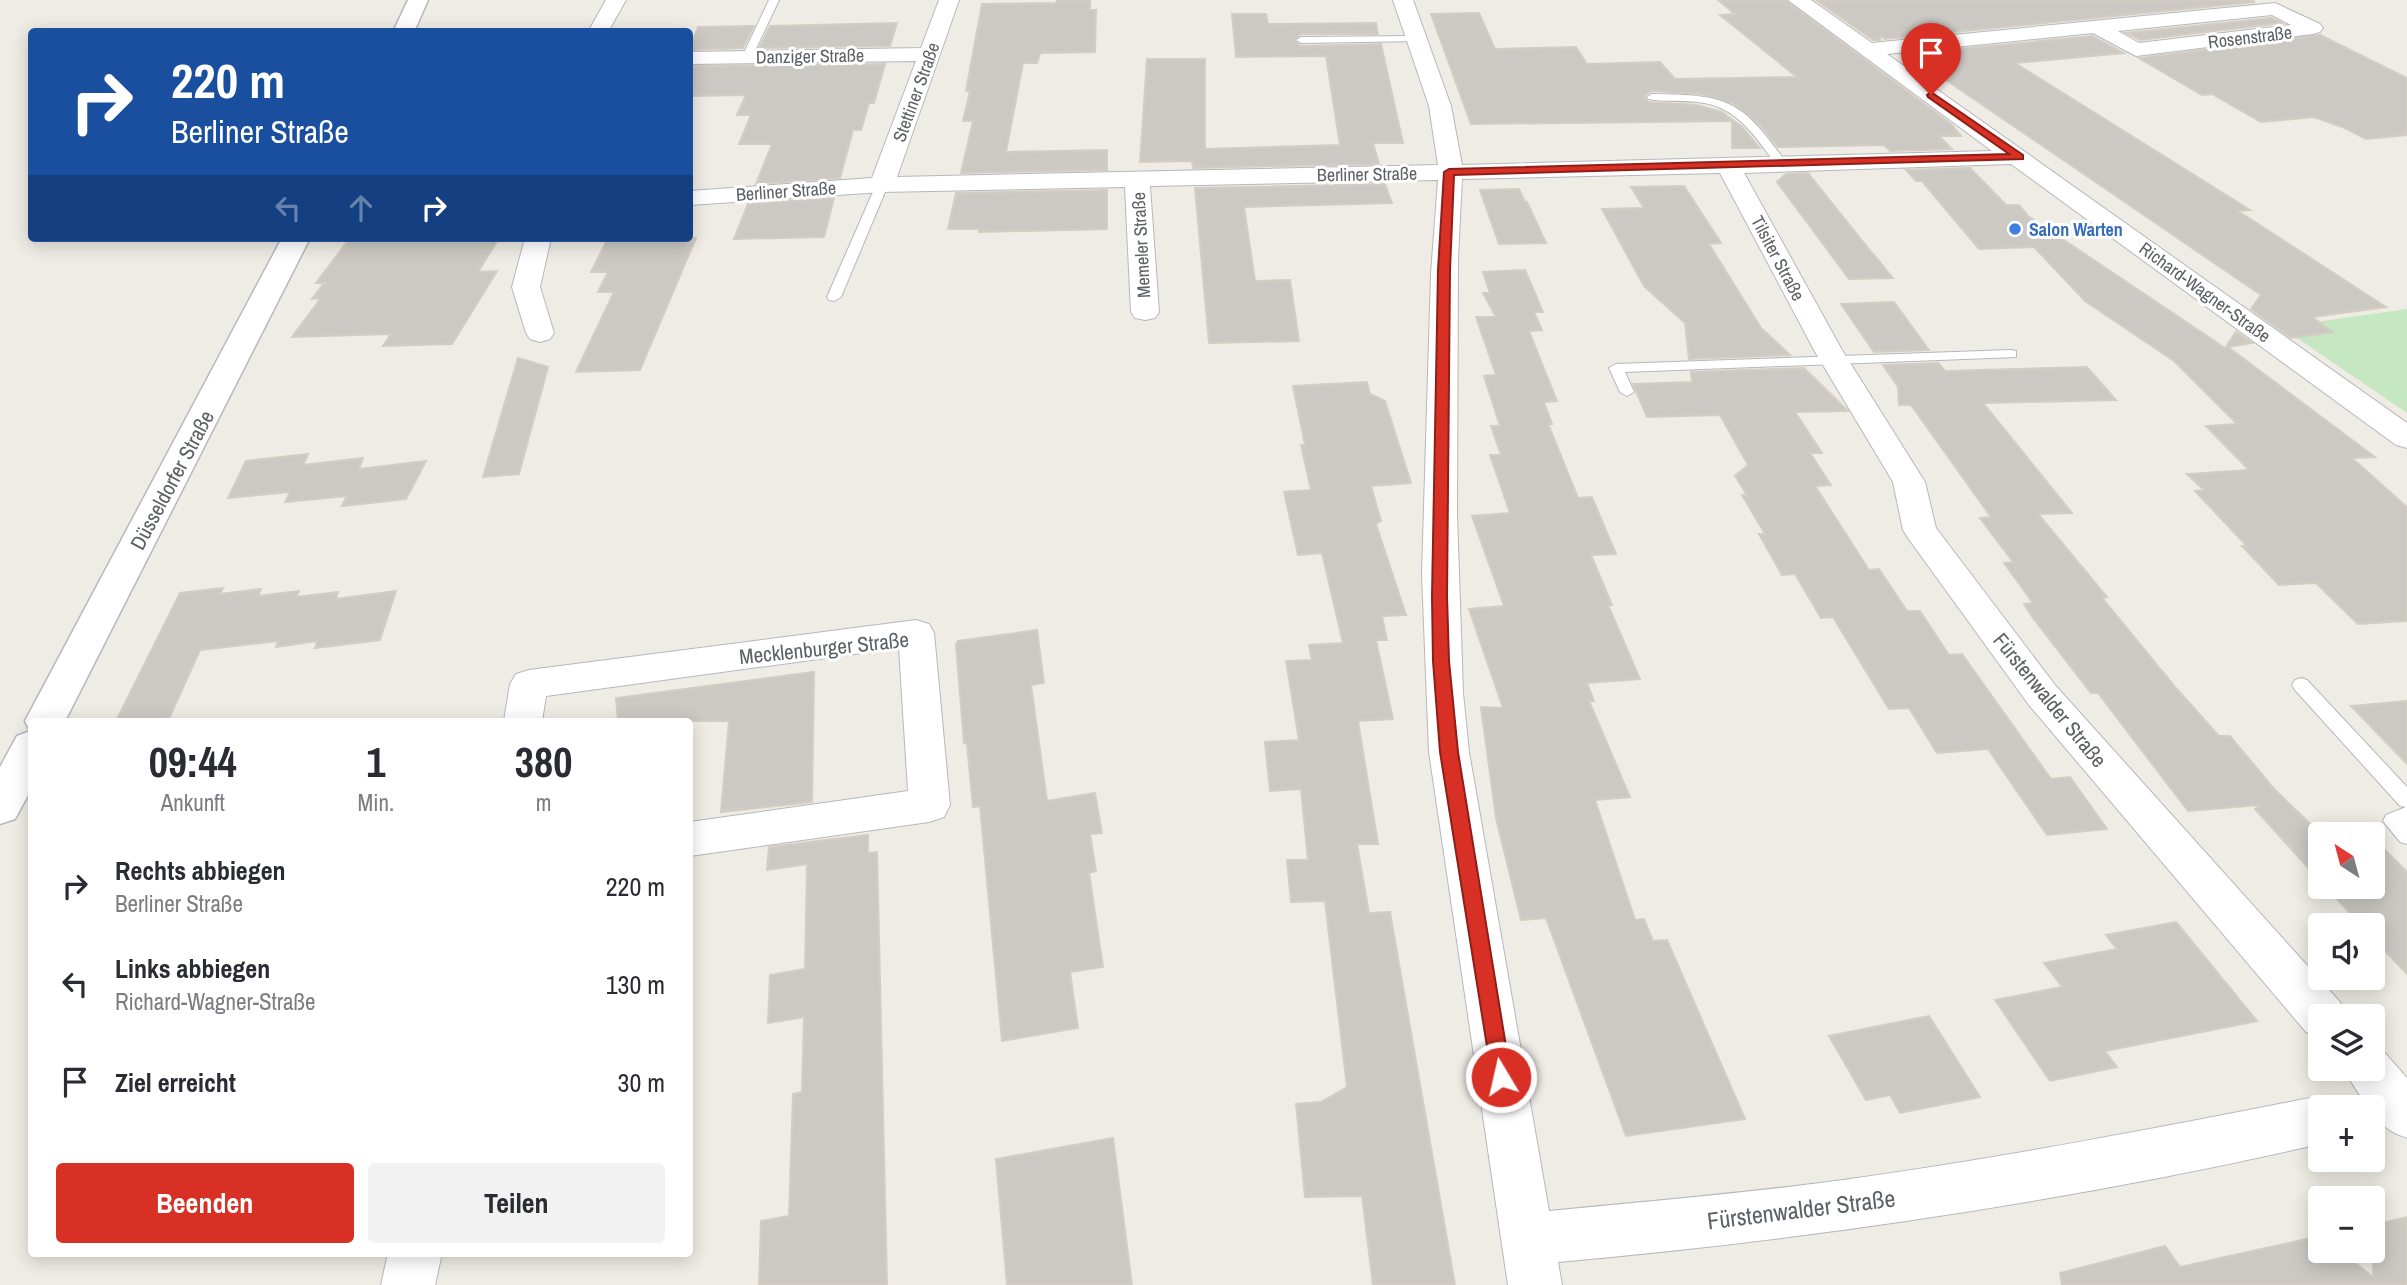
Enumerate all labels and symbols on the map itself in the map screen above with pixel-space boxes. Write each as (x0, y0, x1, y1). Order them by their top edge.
street label: Rosenstraße (2207, 19, 2293, 55)
pin (1901, 23, 1961, 95)
street label: Stettiner Straße (886, 39, 946, 145)
street label: Danziger Straße (756, 43, 864, 69)
street label: Berliner Straße (1317, 161, 1417, 187)
street label: Berliner Straße (735, 175, 837, 207)
street label: Memeler Straße (1126, 192, 1156, 298)
street label: Tilsiter Straße (1745, 211, 1811, 305)
place label: Salon Warten (2029, 217, 2123, 242)
marker: Salon Warten (2007, 221, 2023, 237)
street label: Richard-Wagner-Straße (2134, 236, 2276, 348)
street label: Düsseldorfer Straße (123, 405, 221, 555)
street label: Mecklenburger Straße (738, 625, 910, 671)
street label: Fürstenwalder Straße (1987, 627, 2113, 773)
north arrow (2308, 822, 2385, 900)
position arrow (1464, 1040, 1538, 1114)
street label: Fürstenwalder Straße (1705, 1182, 1897, 1236)

